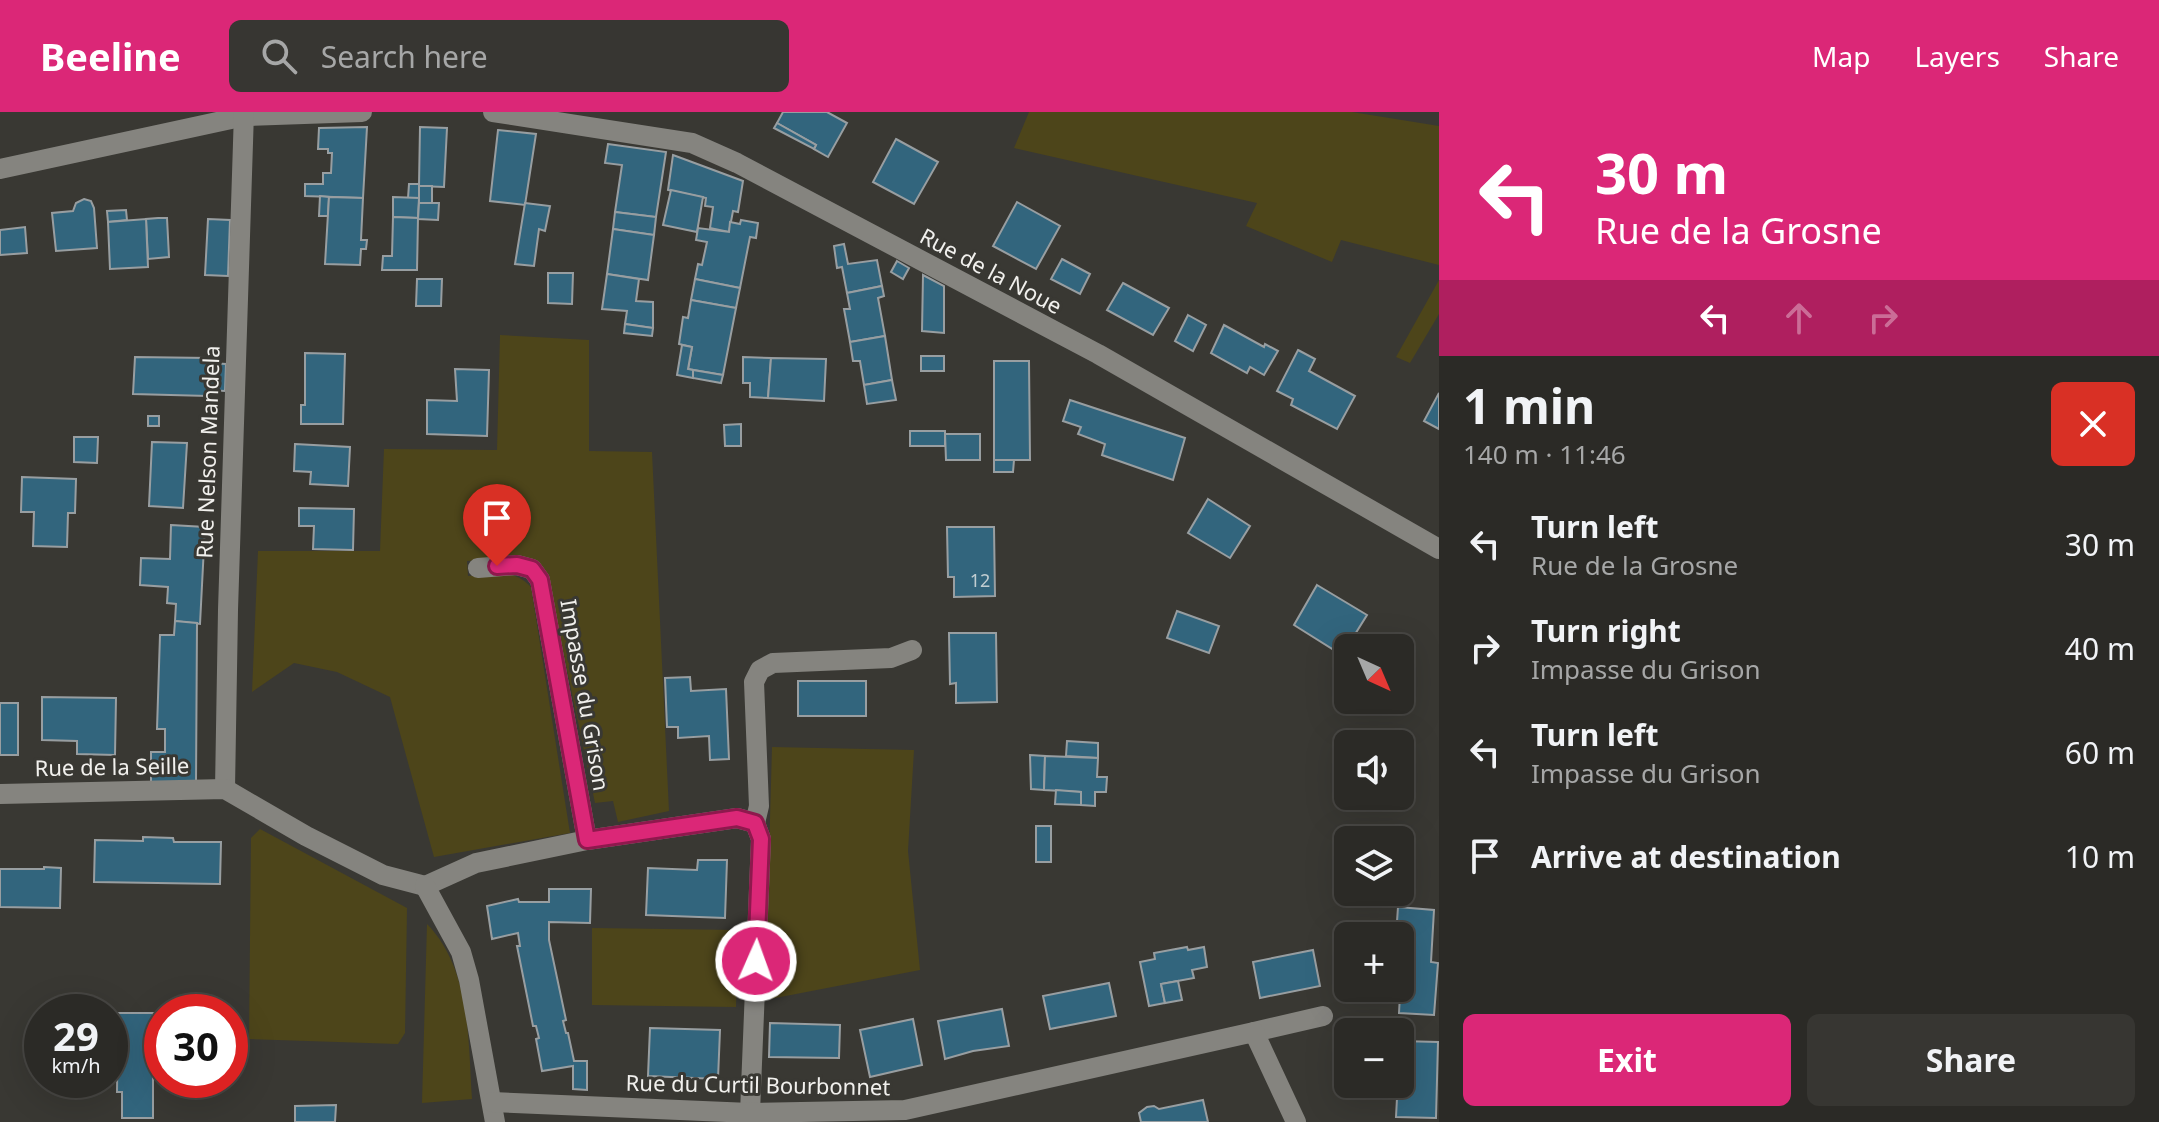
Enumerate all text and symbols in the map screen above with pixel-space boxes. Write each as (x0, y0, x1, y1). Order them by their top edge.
search box (229, 20, 789, 92)
text: Beeline (40, 30, 181, 82)
icon: search (257, 34, 301, 78)
text: Search here (321, 36, 488, 77)
text: Map (1812, 37, 1870, 75)
text: Layers (1914, 37, 2000, 75)
text: Share (2044, 37, 2119, 75)
text: 30 m (1595, 134, 1728, 210)
icon: left (1463, 144, 1567, 248)
text: Rue de la Grosne (1595, 206, 1882, 255)
street label: Rue de la Noue (915, 220, 1068, 320)
icon: left (1693, 296, 1737, 340)
icon: ahead (1777, 296, 1821, 340)
icon: right (1861, 296, 1905, 340)
street label: Rue Nelson Mandela (188, 345, 226, 559)
text: 1 min (1463, 373, 1595, 438)
button: close (2051, 382, 2135, 466)
text: 140 m · 11:46 (1463, 436, 1626, 472)
pin (463, 484, 531, 566)
icon: arrive (475, 496, 519, 540)
text: Turn left (1531, 506, 1659, 547)
icon: left (1463, 522, 1507, 566)
text: 30 m (2065, 524, 2135, 565)
text: Rue de la Grosne (1531, 547, 1738, 583)
house number: 12 (970, 568, 990, 592)
street label: Impasse du Grison (554, 597, 618, 793)
text: Turn right (1531, 610, 1681, 651)
icon: right (1463, 626, 1507, 670)
text: 40 m (2065, 628, 2135, 669)
north arrow (1334, 634, 1414, 714)
map controls (1334, 634, 1414, 1098)
text: Impasse du Grison (1531, 651, 1760, 687)
text: Turn left (1531, 714, 1659, 755)
button: sound (1334, 730, 1414, 810)
icon: left (1463, 730, 1507, 774)
text: 60 m (2065, 732, 2135, 773)
street label: Rue de la Seille (34, 750, 190, 782)
text: Impasse du Grison (1531, 755, 1760, 791)
button: layers (1334, 826, 1414, 906)
icon: arrive (1463, 834, 1507, 878)
text: Arrive at destination (1531, 836, 1841, 877)
text: 10 m (2065, 836, 2135, 877)
position arrow (714, 919, 798, 1003)
button: + (1334, 922, 1414, 1002)
speed limit sign: 30 (144, 994, 248, 1098)
text: 29 (53, 1008, 99, 1063)
button: Exit (1463, 1014, 1791, 1106)
button: Share (1807, 1014, 2135, 1106)
button: − (1334, 1018, 1414, 1098)
text: km/h (51, 1052, 101, 1079)
street label: Rue du Curtil Bourbonnet (626, 1067, 891, 1101)

